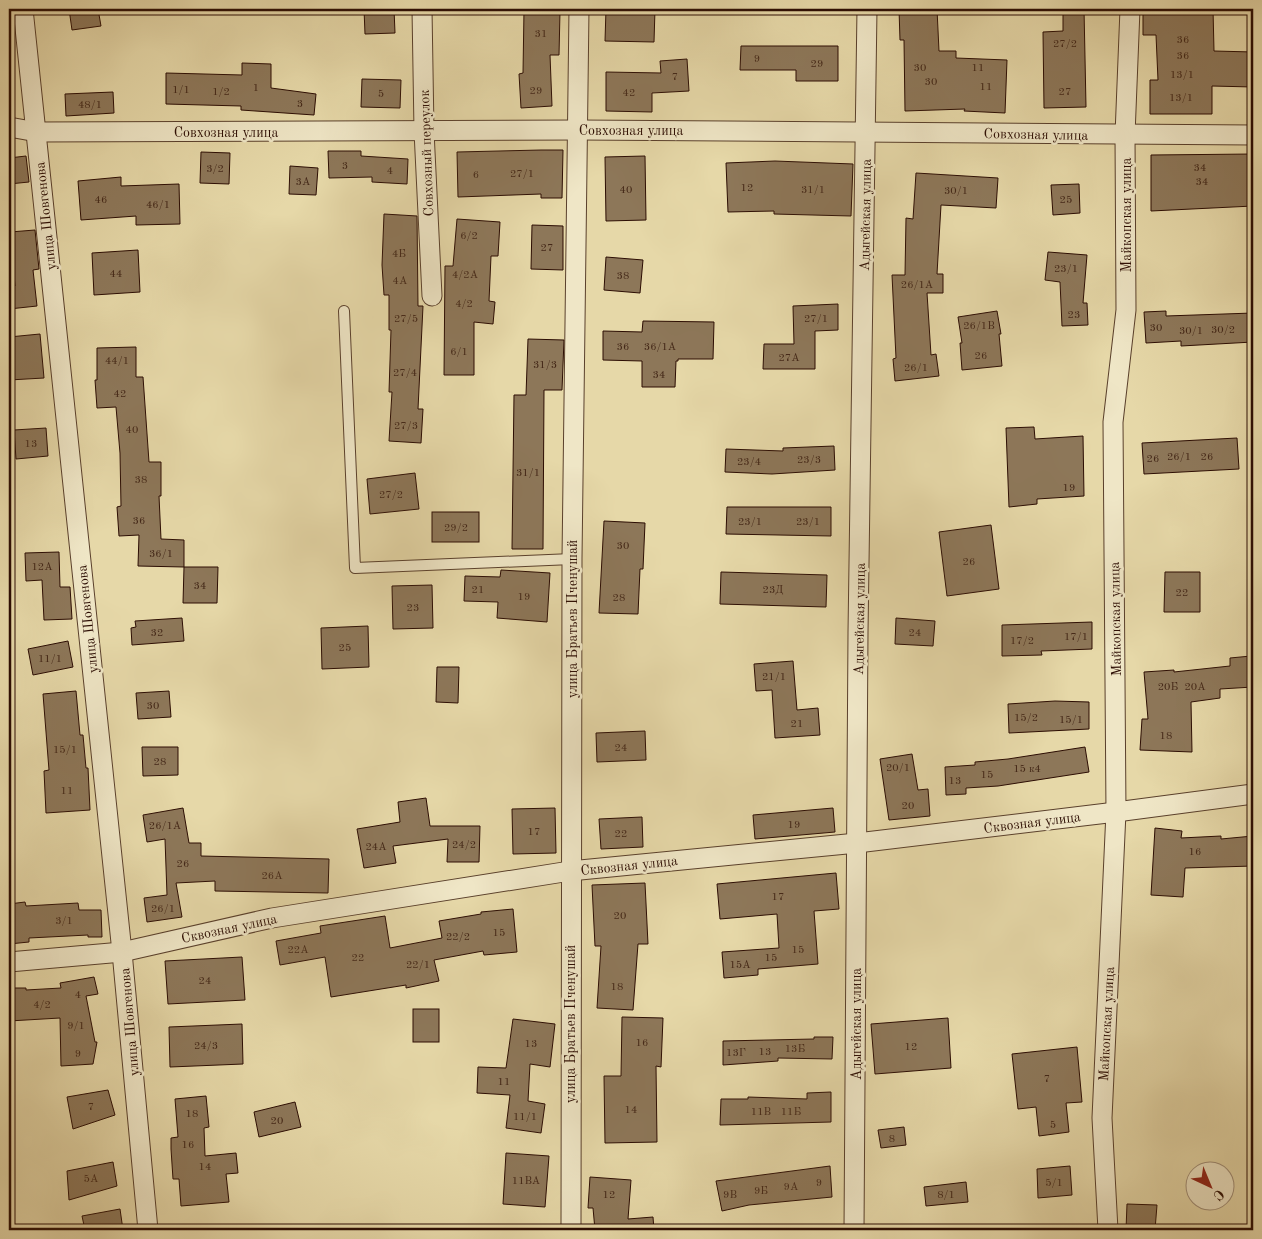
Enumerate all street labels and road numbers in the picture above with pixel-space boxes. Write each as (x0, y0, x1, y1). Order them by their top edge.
street label: Совхозный переулок (418, 89, 436, 217)
street label: Совхозная улица (579, 124, 683, 138)
street label: Совхозная улица (174, 126, 278, 140)
street label: Совхозная улица (984, 127, 1088, 143)
street label: Майкопская улица (1120, 157, 1134, 272)
street label: Адыгейская улица (858, 159, 874, 271)
street label: улица Шовгенова (33, 161, 59, 271)
street label: улица Братьев Пченушай (566, 540, 580, 698)
street label: Майкопская улица (1108, 561, 1124, 677)
street label: Адыгейская улица (852, 563, 868, 675)
street label: улица Шовгенова (75, 564, 101, 674)
street label: Сквозная улица (983, 810, 1082, 836)
street label: Сквозная улица (580, 854, 679, 878)
street label: Сквозная улица (180, 912, 279, 946)
street label: улица Братьев Пченушай (564, 945, 578, 1103)
street label: Майкопская улица (1097, 966, 1117, 1082)
street label: улица Шовгенова (118, 967, 142, 1077)
street label: Адыгейская улица (850, 968, 864, 1080)

